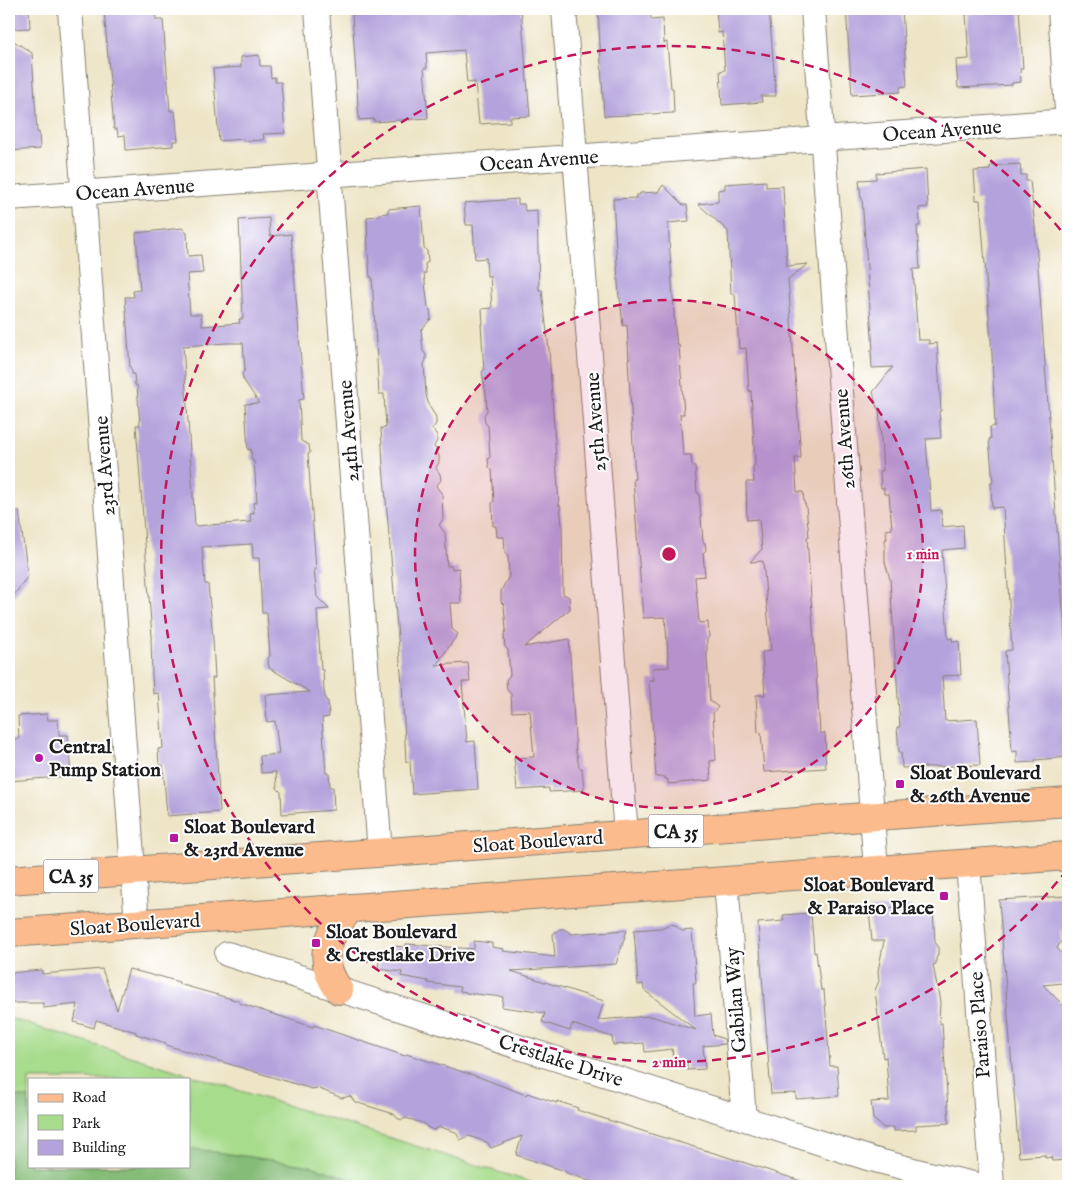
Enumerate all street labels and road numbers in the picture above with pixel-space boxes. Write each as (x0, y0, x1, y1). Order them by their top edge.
street label: Ocean Avenue (882, 115, 1002, 148)
street label: Ocean Avenue (479, 145, 599, 178)
street label: Ocean Avenue (75, 174, 195, 207)
street label: 25th Avenue (581, 371, 612, 472)
street label: 24th Avenue (333, 379, 366, 483)
street label: 26th Avenue (830, 388, 861, 490)
street label: 23rd Avenue (90, 415, 121, 517)
road number: CA 35 (648, 814, 704, 848)
street label: Sloat Boulevard (472, 825, 604, 860)
road number: CA 35 (44, 859, 98, 892)
street label: Sloat Boulevard (69, 908, 201, 943)
street label: Gabilan Way (720, 946, 753, 1054)
street label: Paraiso Place (964, 971, 997, 1079)
street label: Crestlake Drive (495, 1030, 626, 1093)

